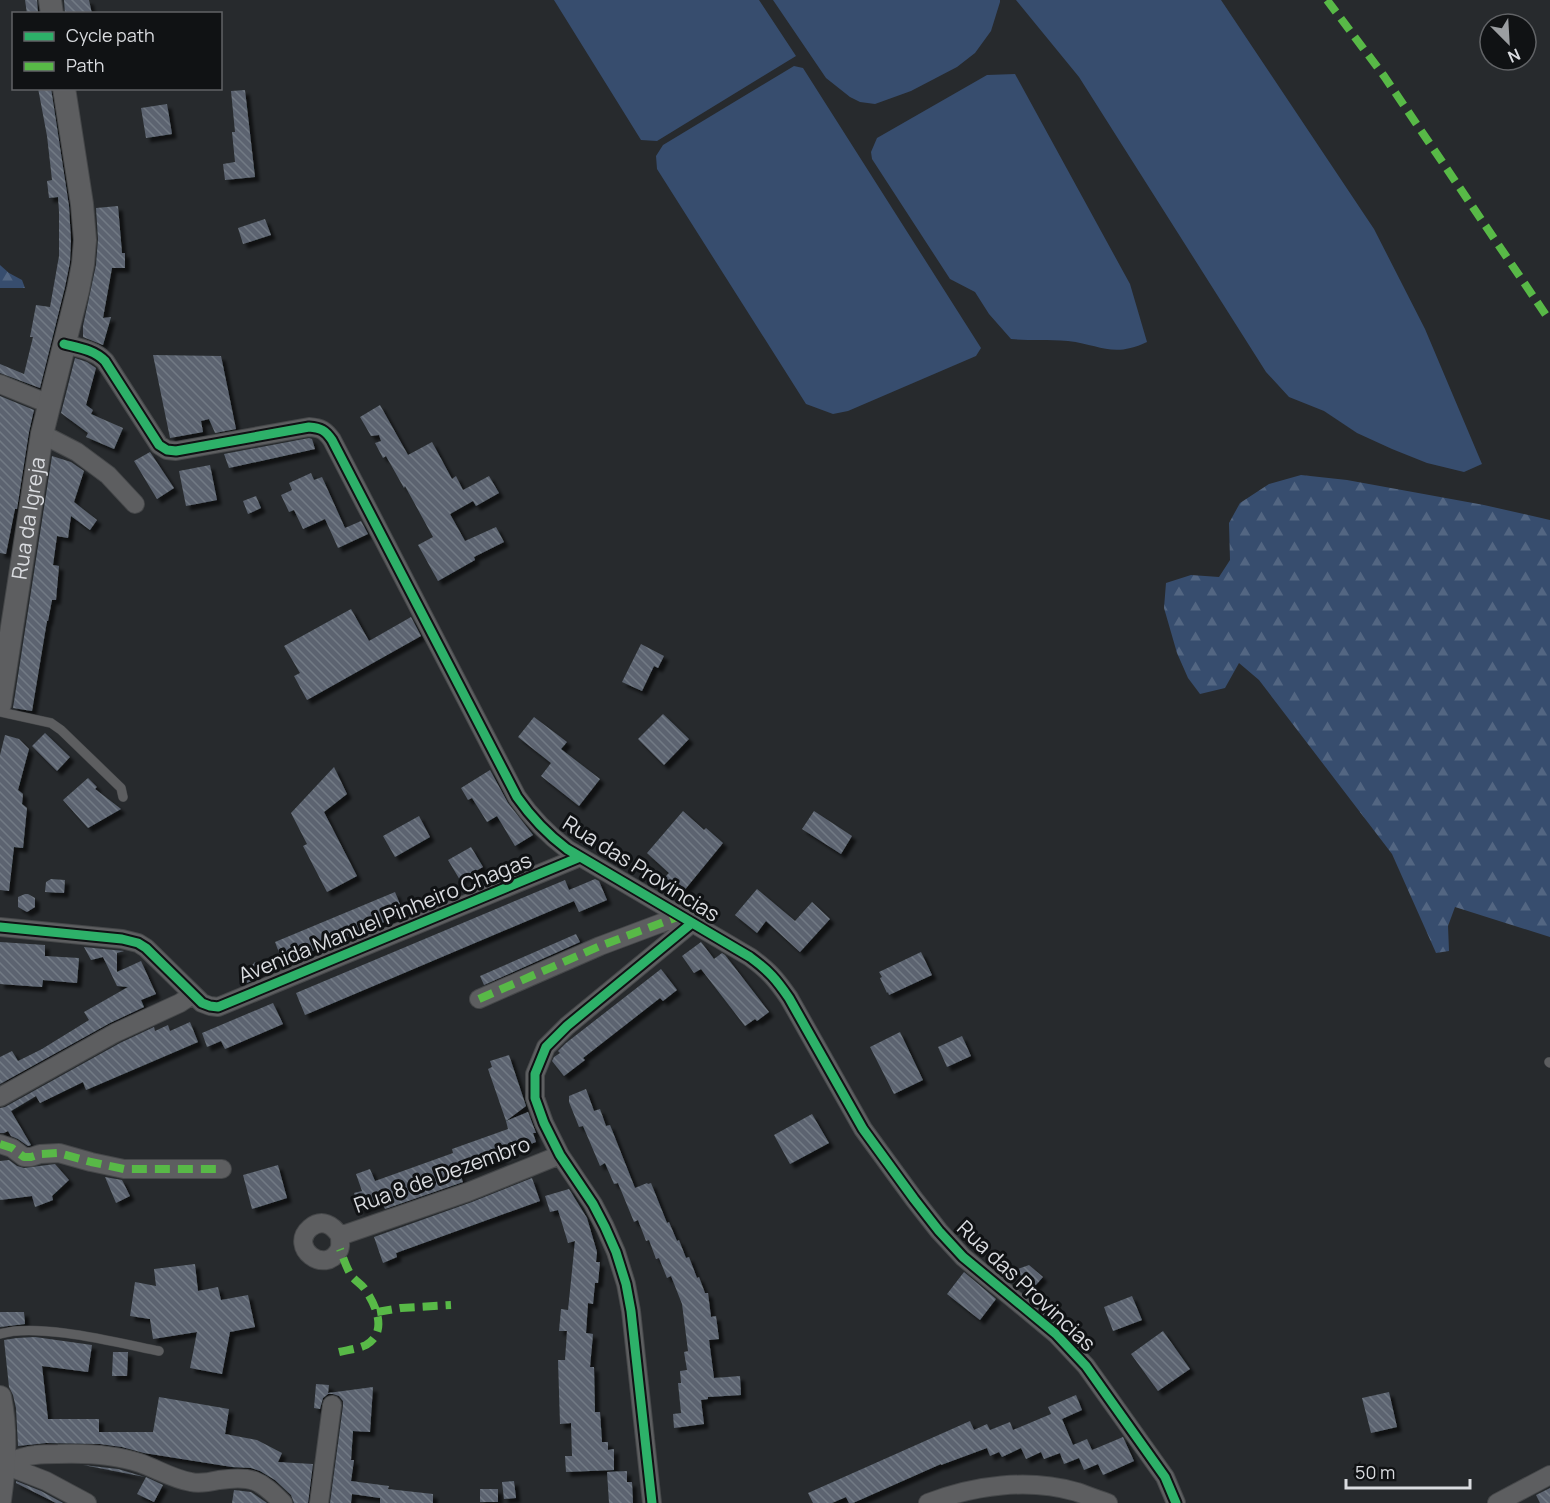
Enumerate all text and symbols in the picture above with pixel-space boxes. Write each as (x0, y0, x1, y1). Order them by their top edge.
legend (12, 12, 222, 90)
north arrow (1478, 12, 1538, 72)
text: Cycle path (66, 23, 155, 47)
text: N (1504, 43, 1524, 68)
text: Path (66, 53, 104, 77)
street label: Rua da Igreja (5, 455, 51, 581)
street label: Rua das Provincias (558, 809, 725, 928)
street label: Avenida Manuel Pinheiro Chagas (234, 845, 535, 989)
street label: Rua 8 de Dezembro (350, 1129, 534, 1219)
street label: Rua das Provincias (951, 1214, 1102, 1357)
scale bar (1346, 1452, 1470, 1490)
text: 50 m (1355, 1460, 1395, 1484)

